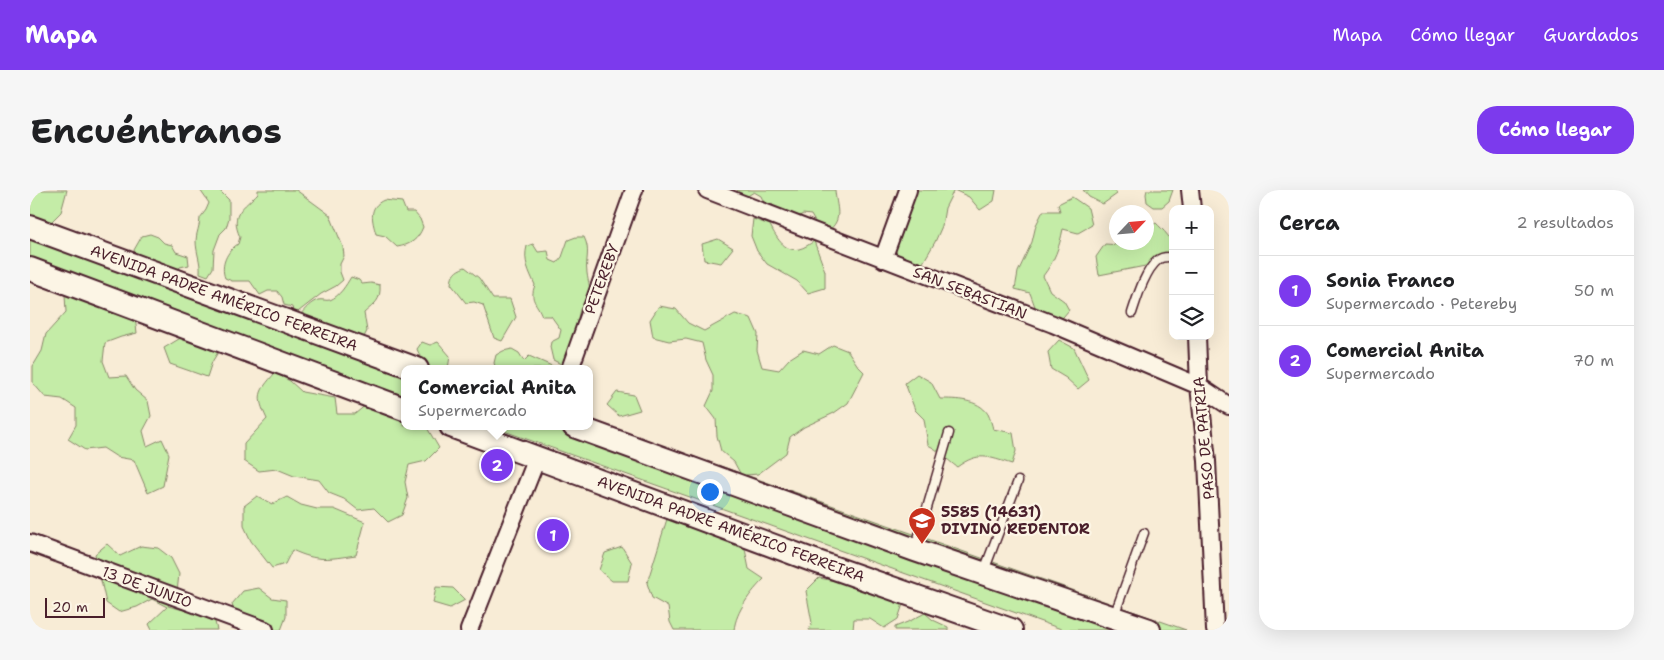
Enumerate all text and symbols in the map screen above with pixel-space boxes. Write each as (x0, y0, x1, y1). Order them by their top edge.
text: Mapa (25, 19, 97, 51)
text: Mapa (1332, 23, 1382, 47)
text: Cómo llegar (1410, 23, 1515, 47)
text: Guardados (1543, 23, 1639, 47)
button: Cómo llegar (1477, 106, 1634, 154)
text: Encuéntranos (30, 107, 282, 154)
north arrow (1109, 205, 1154, 250)
map controls (1169, 205, 1214, 340)
button: + (1169, 205, 1214, 250)
text: Cerca (1279, 209, 1340, 237)
text: 2 resultados (1516, 212, 1614, 233)
street label: AVENIDA PADRE AMÉRICO FERREIRA (88, 239, 361, 356)
street label: PETEREBY (580, 241, 624, 317)
button: − (1169, 250, 1214, 295)
street label: SAN SEBASTIAN (910, 262, 1030, 324)
text: Sonia Franco (1326, 268, 1455, 293)
text: 1 (1291, 280, 1299, 301)
text: 50 m (1574, 280, 1614, 301)
text: Supermercado · Petereby (1326, 293, 1517, 314)
button: layers (1169, 295, 1214, 340)
text: Comercial Anita (1326, 338, 1484, 363)
text: 2 (1289, 350, 1301, 371)
text: 70 m (1573, 350, 1614, 371)
text: Supermercado (1326, 363, 1435, 384)
popup (401, 365, 593, 430)
text: Comercial Anita (418, 375, 576, 400)
street label: PASO DE PATRIA (1189, 376, 1219, 500)
text: Supermercado (418, 400, 527, 421)
pin: 2 (481, 446, 513, 484)
street label: AVENIDA PADRE AMÉRICO FERREIRA (595, 470, 868, 587)
your location (697, 479, 723, 505)
place label: 5585 (14631) DIVINO REDENTOR (941, 502, 1090, 539)
school or university icon: 5585 (14631) DIVINO REDENTOR (907, 506, 937, 545)
pin: 1 (537, 516, 569, 554)
street label: 13 DE JUNIO (99, 561, 195, 613)
scale bar (45, 595, 105, 618)
text: 20 m (52, 598, 88, 616)

